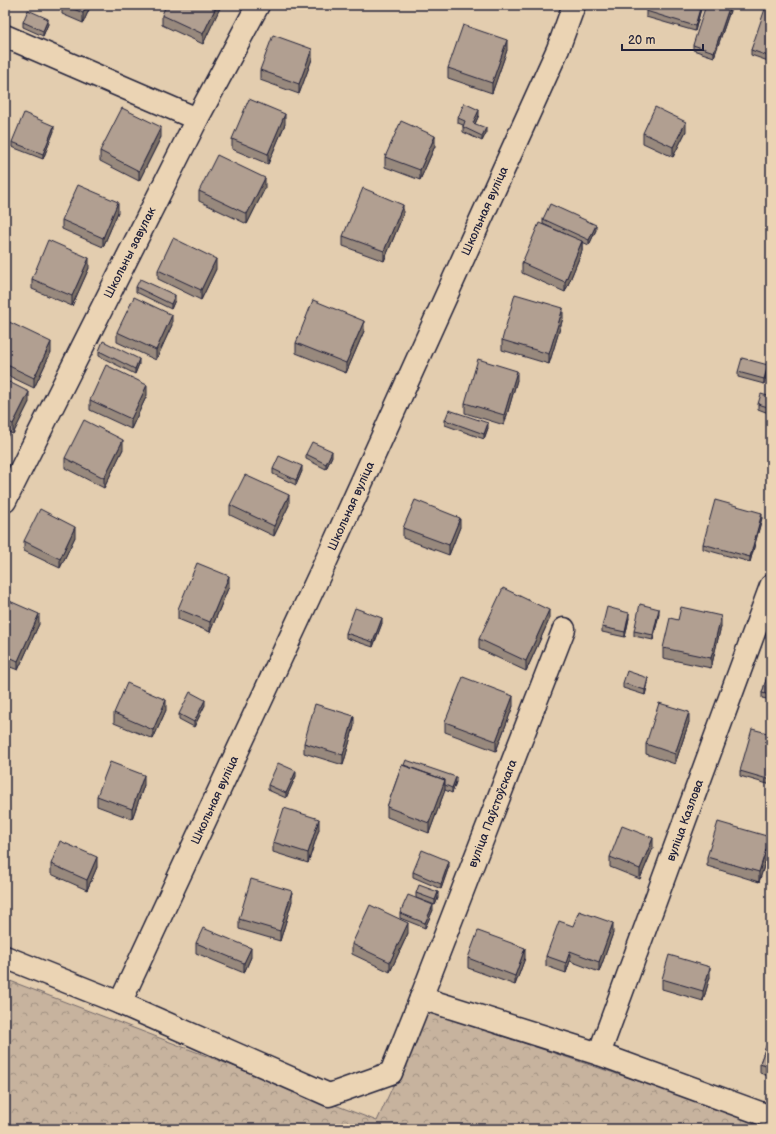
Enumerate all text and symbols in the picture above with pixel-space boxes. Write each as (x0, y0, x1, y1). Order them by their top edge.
scale bar (622, 26, 703, 52)
text: 20 m (628, 33, 655, 48)
street label: Школьная вуліца (458, 164, 511, 258)
street label: Школьны завулак (101, 204, 159, 301)
street label: Школьная вуліца (324, 459, 378, 553)
street label: Школьная вуліца (187, 753, 242, 847)
street label: вуліца Паўстоўскага (465, 757, 520, 869)
street label: вуліца Казлова (663, 777, 707, 863)

